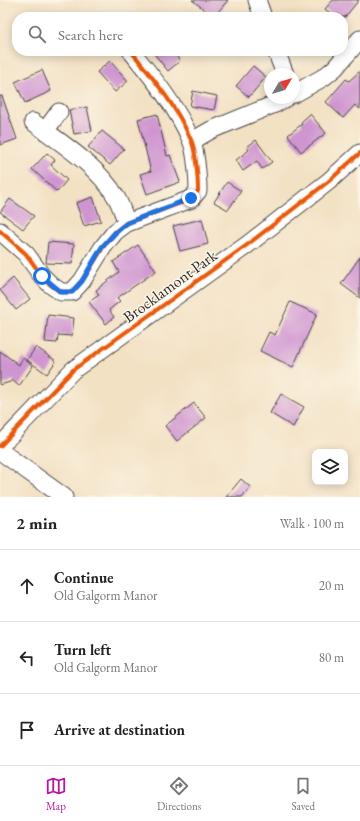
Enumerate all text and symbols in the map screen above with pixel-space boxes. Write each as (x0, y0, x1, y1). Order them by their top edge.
search box (12, 12, 348, 56)
icon: search (26, 23, 48, 45)
text: Search here (58, 25, 123, 44)
north arrow (264, 68, 300, 104)
route end (182, 189, 200, 207)
street label: Brocklamont Park (119, 245, 222, 327)
route start (33, 267, 51, 285)
map controls (312, 449, 348, 485)
button: layers (312, 449, 348, 485)
text: 2 min (16, 512, 57, 534)
text: Walk · 100 m (280, 515, 344, 532)
text: Continue (54, 568, 114, 587)
icon: ahead (16, 575, 38, 597)
text: 20 m (319, 577, 344, 594)
text: Old Galgorm Manor (54, 587, 157, 604)
text: Turn left (54, 640, 111, 659)
icon: left (16, 647, 38, 669)
text: 80 m (319, 649, 344, 666)
text: Old Galgorm Manor (54, 659, 157, 676)
icon: arrive (16, 719, 38, 741)
text: Arrive at destination (54, 720, 185, 739)
tab: Map (45, 775, 67, 813)
tab: Directions (157, 775, 201, 813)
tab: Saved (291, 775, 315, 813)

